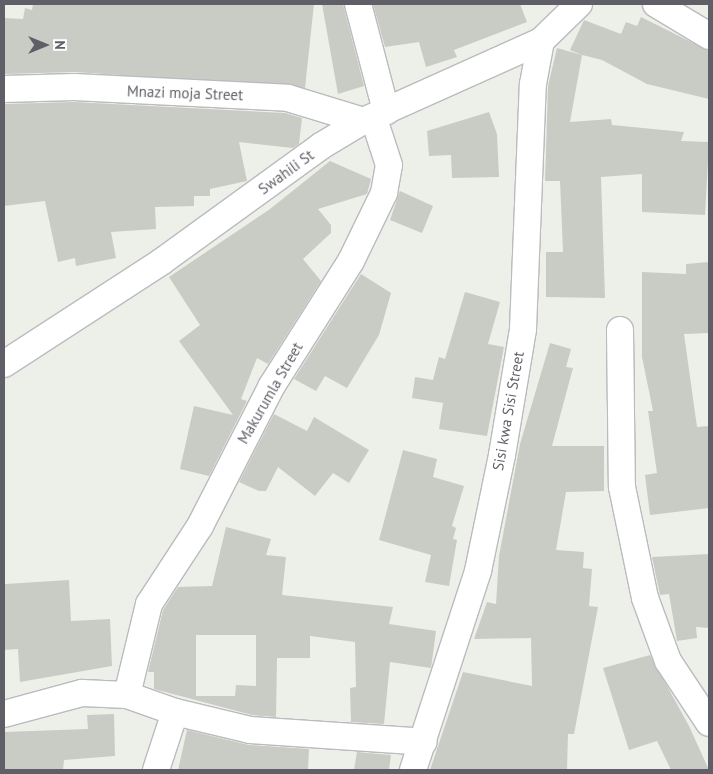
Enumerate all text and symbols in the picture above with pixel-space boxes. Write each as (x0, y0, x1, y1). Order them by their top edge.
north arrow (20, 20, 70, 70)
text: N (51, 40, 69, 50)
street label: Mnazi moja Street (127, 82, 243, 104)
street label: Swahili St (255, 146, 317, 198)
street label: Makurumla Street (234, 339, 306, 447)
street label: Sisi kwa Sisi Street (489, 350, 527, 472)

